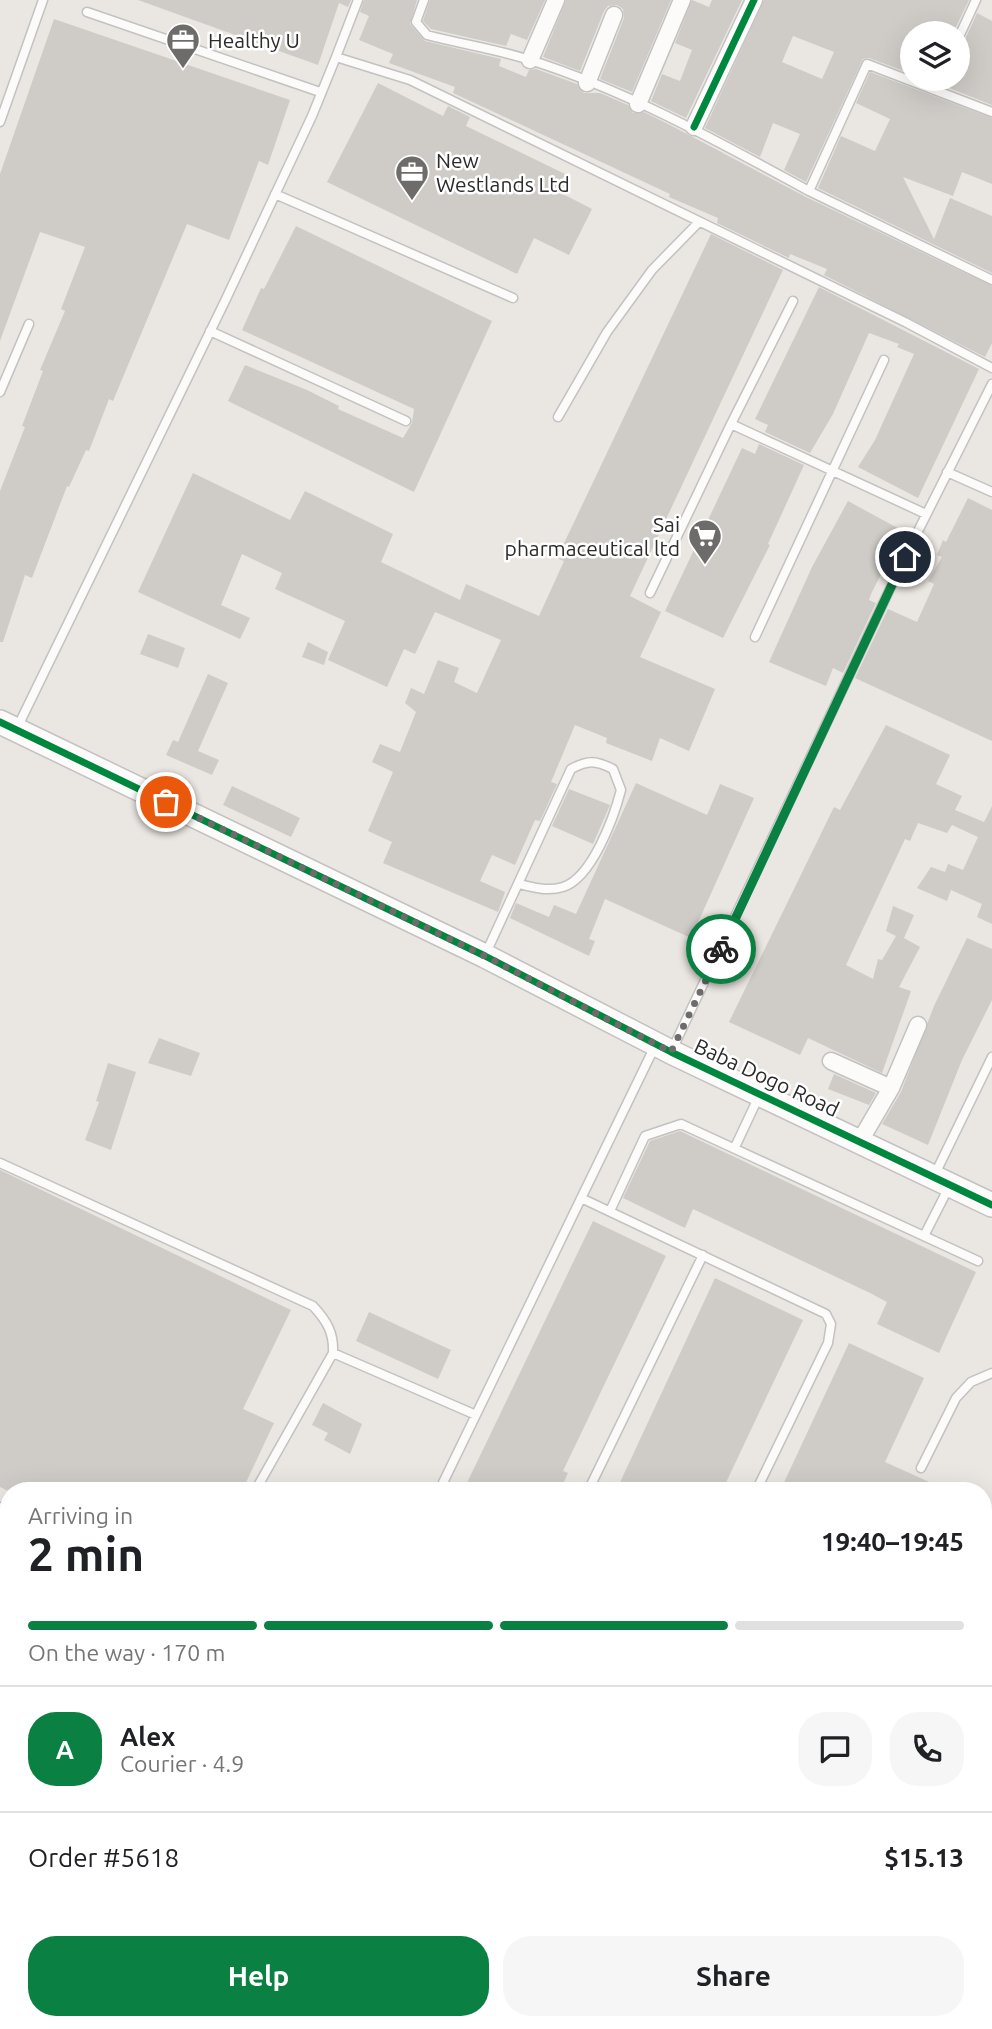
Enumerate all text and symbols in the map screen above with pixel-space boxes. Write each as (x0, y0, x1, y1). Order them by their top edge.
office icon: Healthy U (164, 21, 202, 70)
map controls (900, 21, 970, 91)
button: layers (900, 21, 970, 91)
place label: Healthy U (208, 28, 300, 52)
place label: New Westlands Ltd (436, 148, 570, 196)
office icon: New Westlands Ltd (393, 153, 431, 202)
place label: Sai pharmaceutical ltd (505, 512, 680, 560)
supermarket icon: Sai pharmaceutical ltd (686, 517, 724, 566)
pin (875, 527, 935, 587)
icon: home (886, 538, 924, 576)
pin (136, 772, 196, 832)
icon: bag (147, 783, 185, 821)
courier (686, 914, 756, 984)
icon: bike (702, 930, 740, 968)
street label: Baba Dogo Road (691, 1033, 843, 1121)
text: Arriving in (28, 1503, 133, 1528)
text: 19:40–19:45 (821, 1527, 964, 1556)
text: 2 min (28, 1528, 144, 1580)
text: On the way · 170 m (28, 1640, 225, 1665)
button: chat (798, 1712, 872, 1786)
button: phone (890, 1712, 964, 1786)
text: Alex (120, 1722, 175, 1751)
text: A (56, 1735, 74, 1764)
text: Courier · 4.9 (120, 1751, 244, 1776)
text: Order #5618 (28, 1843, 179, 1872)
text: $15.13 (884, 1843, 964, 1872)
button: Help (28, 1936, 489, 2016)
button: Share (503, 1936, 964, 2016)

